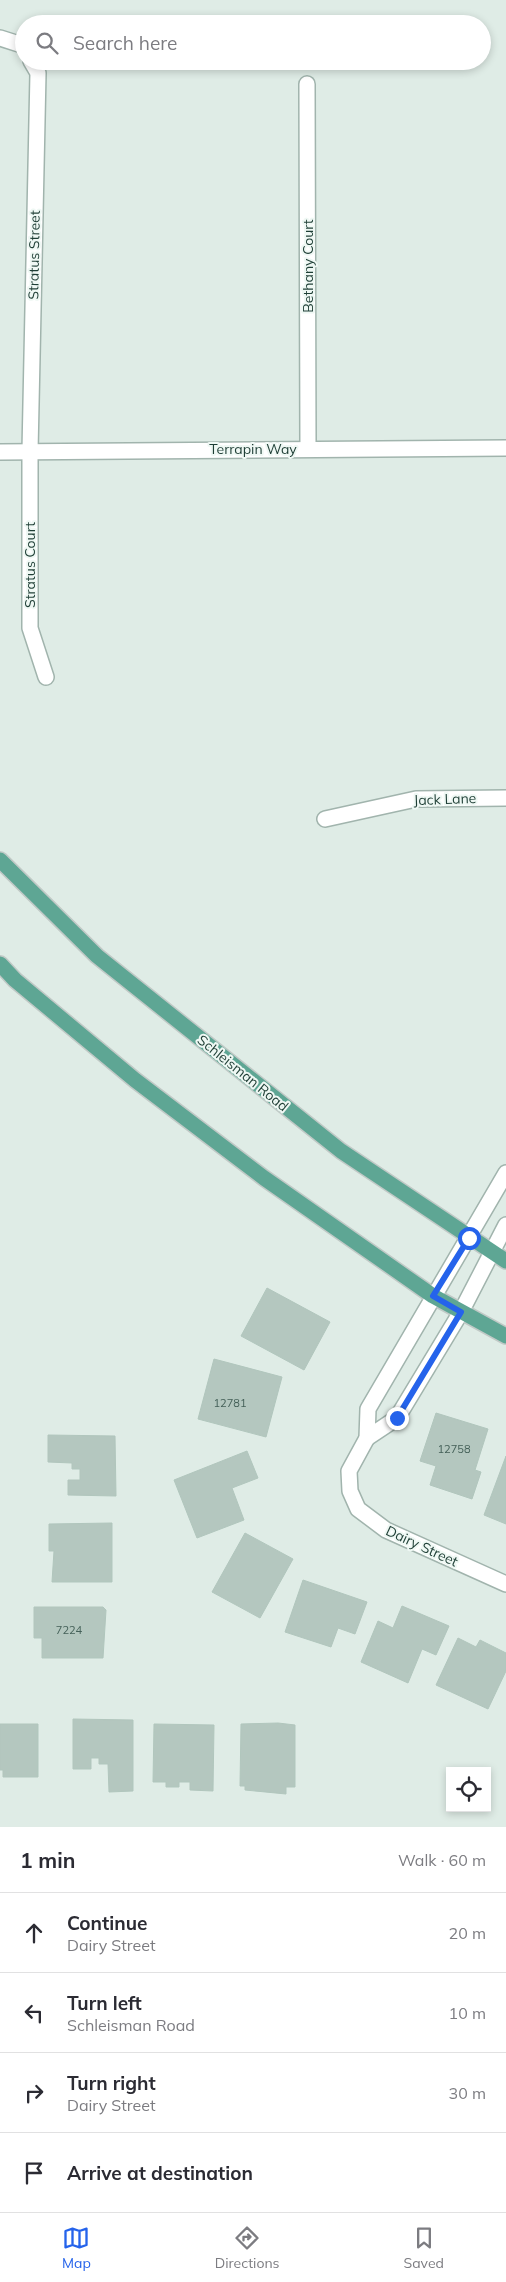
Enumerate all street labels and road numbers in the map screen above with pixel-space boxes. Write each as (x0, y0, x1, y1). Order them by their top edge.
street label: Stratus Street (24, 210, 44, 300)
street label: Bethany Court (299, 219, 317, 313)
street label: Terrapin Way (209, 440, 297, 458)
street label: Stratus Court (21, 522, 39, 608)
street label: Jack Lane (413, 789, 477, 809)
street label: Schleisman Road (194, 1031, 292, 1115)
street label: Dairy Street (383, 1521, 461, 1571)

